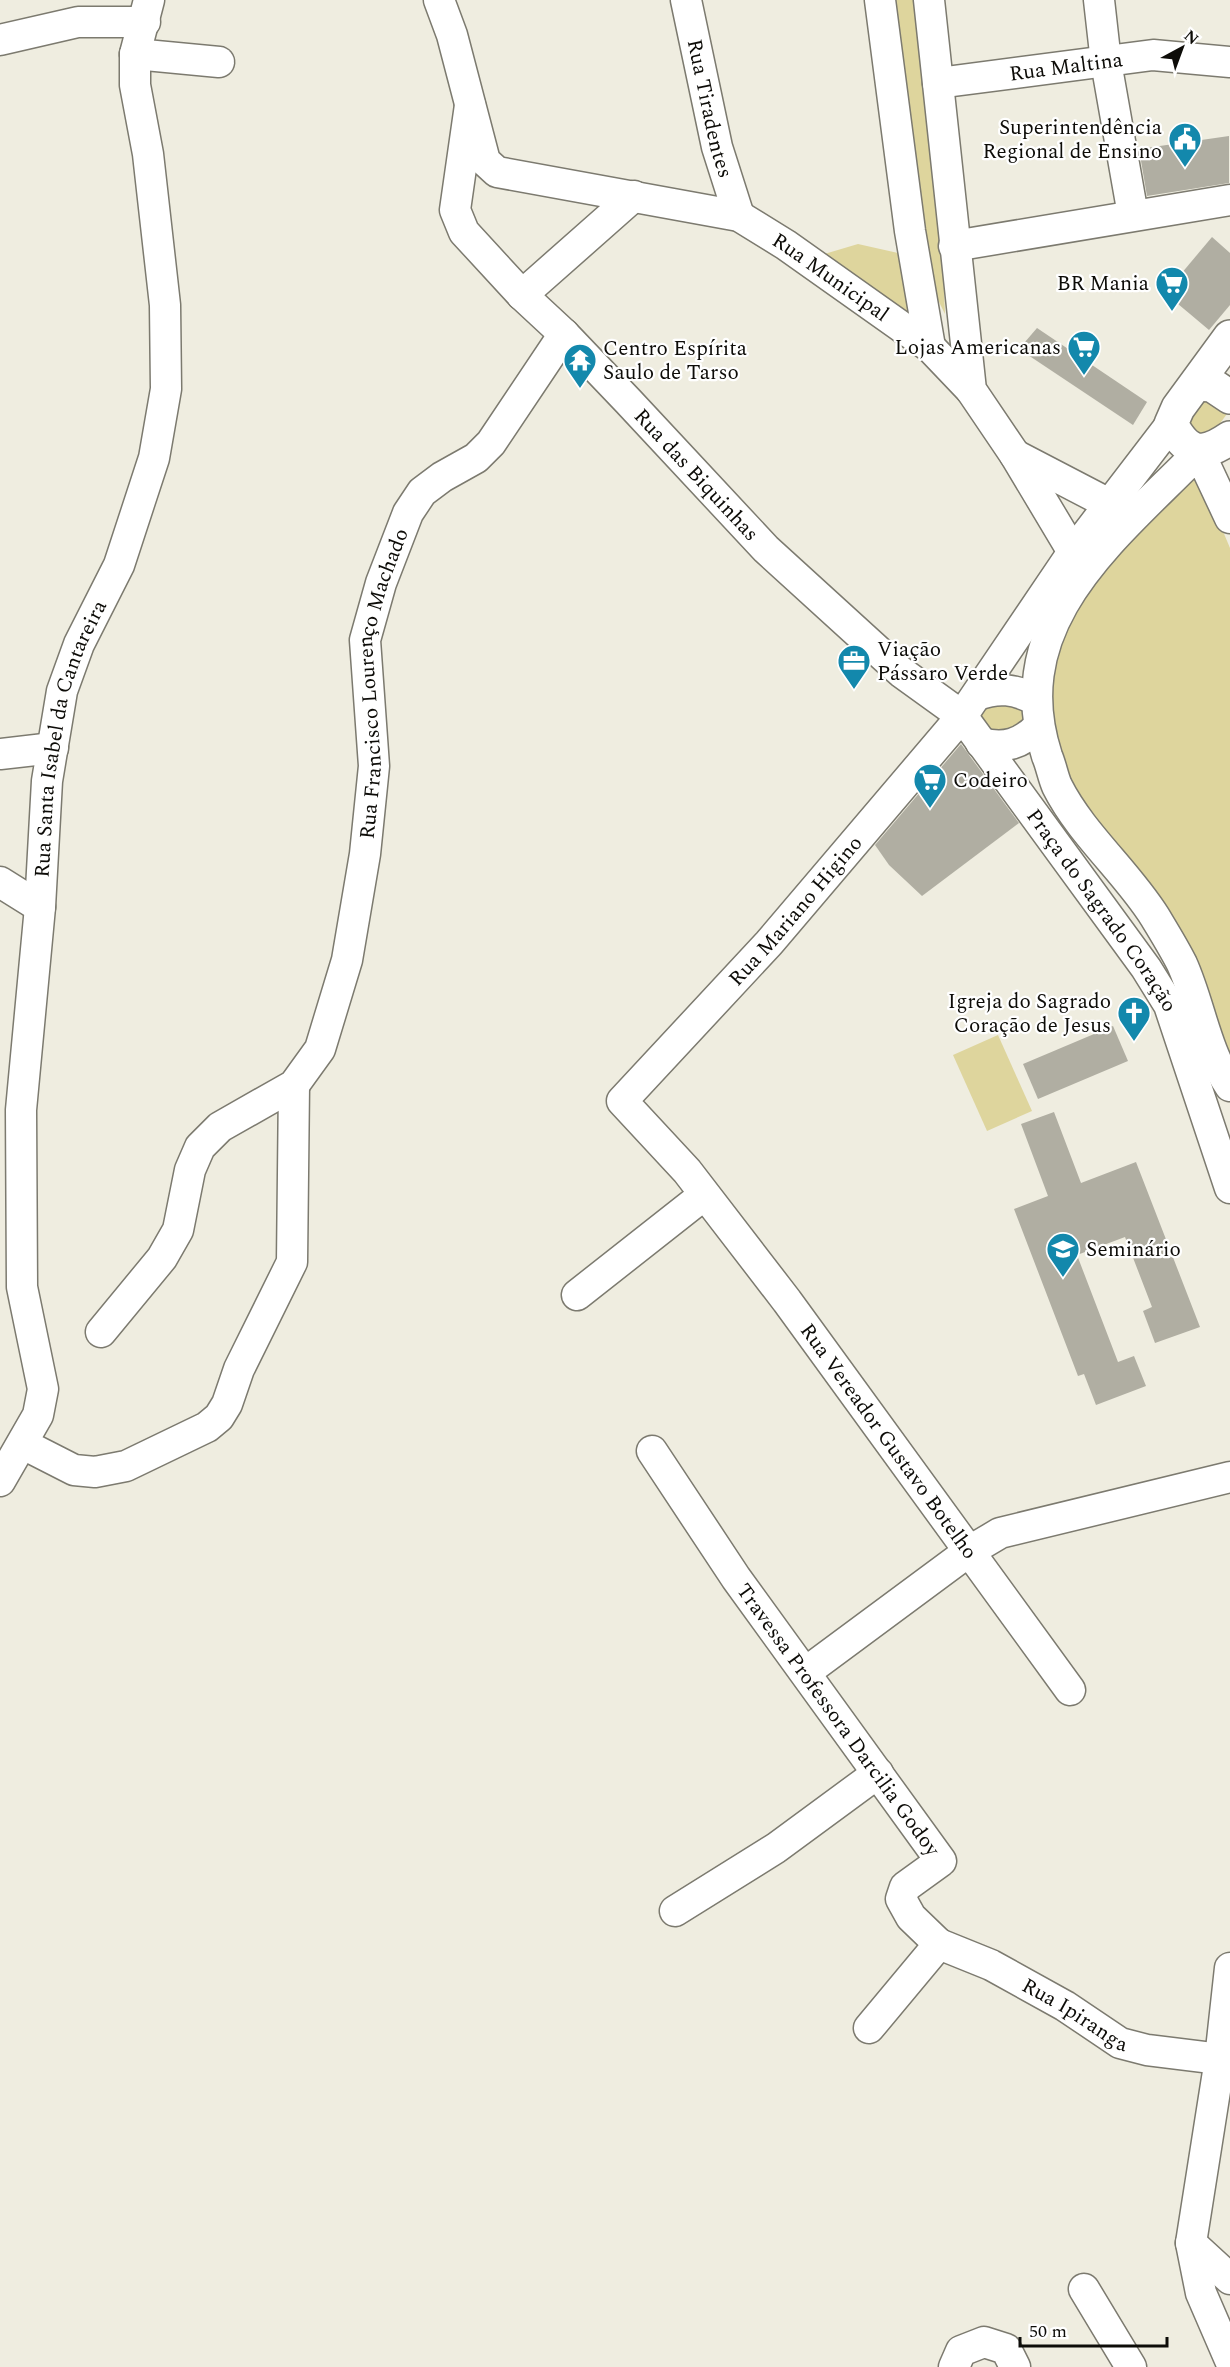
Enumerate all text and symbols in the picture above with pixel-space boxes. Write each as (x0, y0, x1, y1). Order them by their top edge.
north arrow (1152, 18, 1212, 78)
text: N (1178, 24, 1204, 51)
street label: Rua Tiradentes (678, 36, 741, 182)
street label: Rua Maltina (1007, 44, 1125, 91)
place label: Superintendência Regional de Ensino (983, 112, 1163, 168)
public building icon: Superintendência Regional de Ensino (1167, 121, 1203, 168)
street label: Rua Municipal (766, 225, 895, 330)
supermarket icon: BR Mania (1154, 265, 1190, 312)
place label: BR Mania (1057, 268, 1150, 300)
supermarket icon: Lojas Americanas (1066, 329, 1102, 376)
place label: Lojas Americanas (895, 332, 1061, 364)
place label: Centro Espírita Saulo de Tarso (603, 333, 748, 389)
temple icon: Centro Espírita Saulo de Tarso (562, 342, 598, 389)
street label: Rua das Biquinhas (626, 402, 766, 549)
street label: Rua Francisco Lourenço Machado (350, 524, 418, 841)
street label: Rua Santa Isabel da Cantareira (27, 594, 116, 879)
place label: Viação Pássaro Verde (877, 634, 1008, 690)
office icon: Viação Pássaro Verde (836, 643, 872, 690)
supermarket icon: Codeiro (912, 762, 948, 809)
place label: Codeiro (953, 765, 1028, 797)
street label: Praça do Sagrado Coração (1018, 802, 1185, 1019)
street label: Rua Mariano Higino (721, 829, 871, 994)
place label: Igreja do Sagrado Coração de Jesus (948, 986, 1111, 1042)
church icon: Igreja do Sagrado Coração de Jesus (1116, 995, 1152, 1042)
school or university icon: Seminário (1045, 1231, 1081, 1278)
place label: Seminário (1086, 1234, 1181, 1266)
street label: Rua Vereador Gustavo Botelho (791, 1317, 985, 1566)
street label: Travessa Professora Darcilia Godoy (728, 1577, 948, 1864)
street label: Rua Ipiranga (1016, 1970, 1131, 2061)
scale bar (1020, 2310, 1167, 2348)
text: 50 m (1029, 2318, 1067, 2345)

